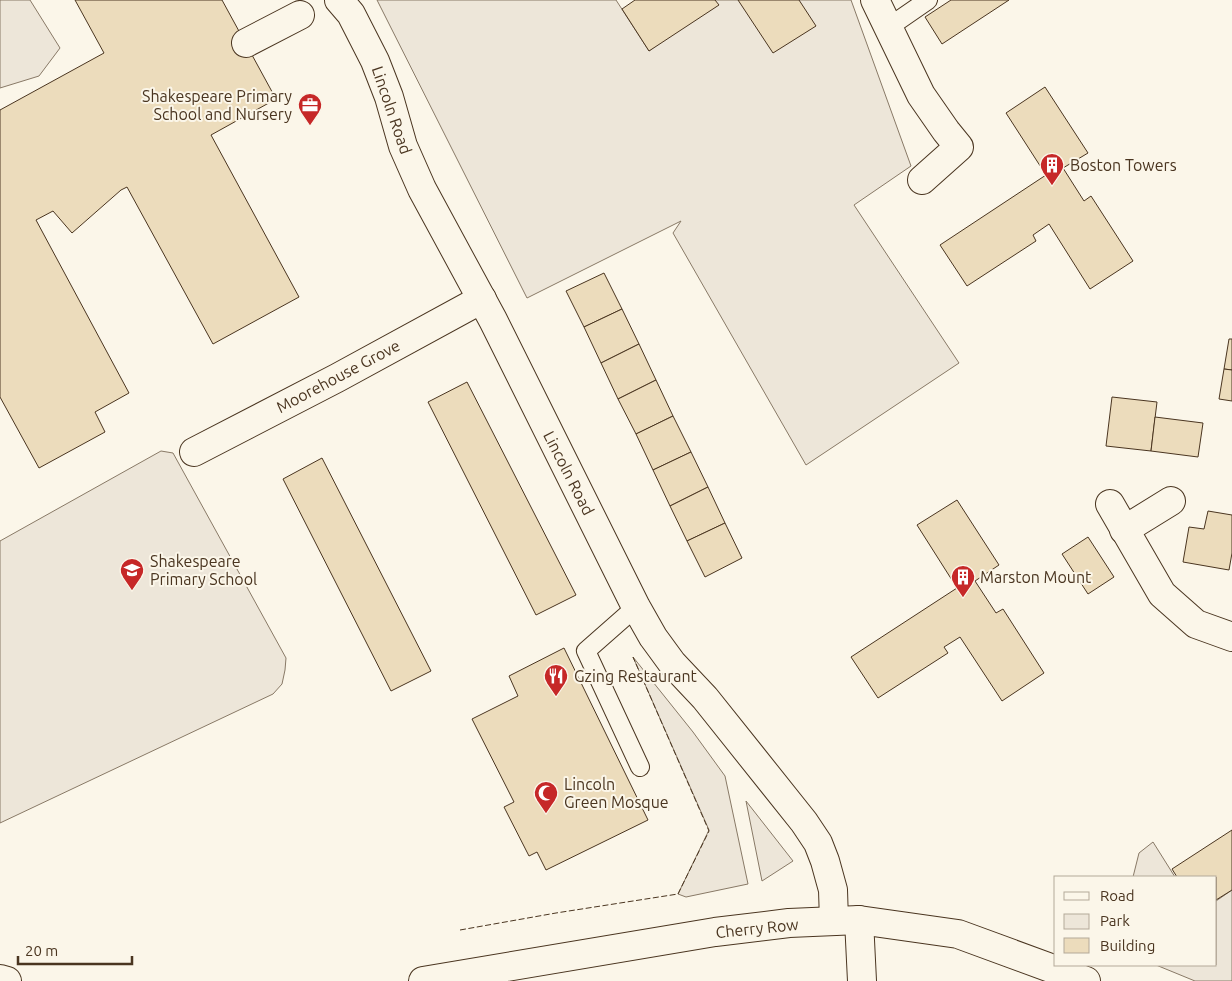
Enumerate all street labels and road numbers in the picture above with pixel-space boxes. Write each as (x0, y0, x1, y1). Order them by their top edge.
street label: Lincoln Road (369, 64, 415, 156)
street label: Moorehouse Grove (273, 336, 403, 416)
street label: Lincoln Road (540, 428, 598, 518)
street label: Cherry Row (715, 915, 800, 941)

